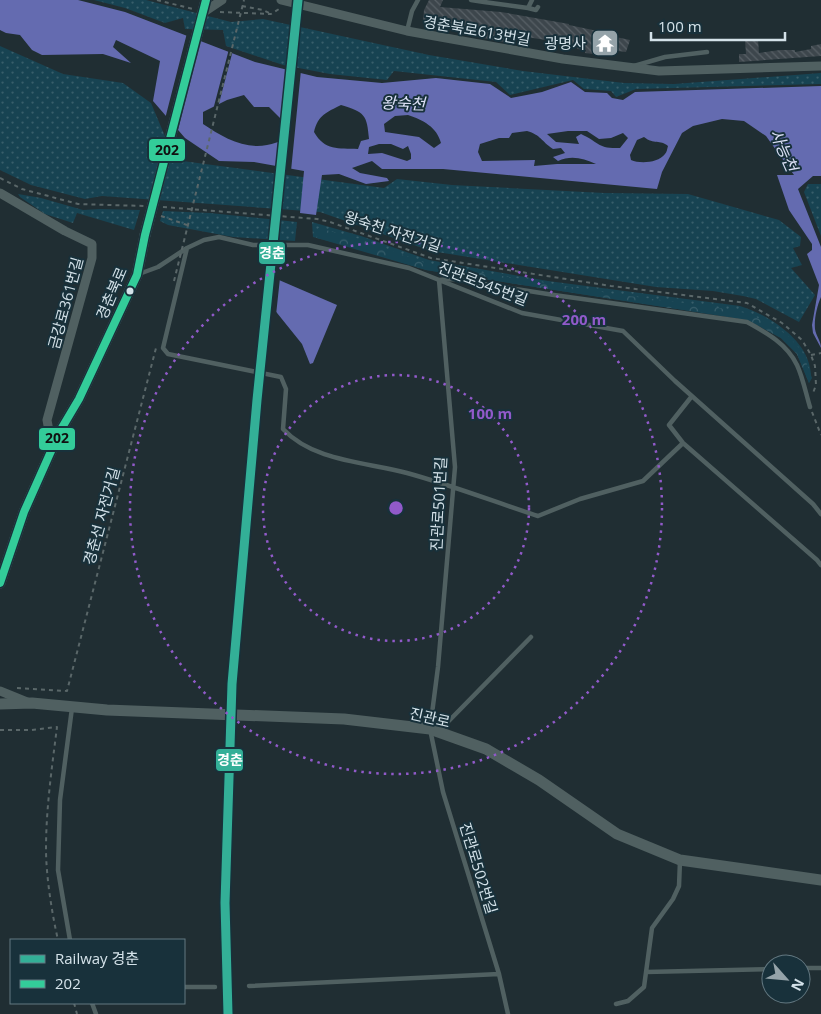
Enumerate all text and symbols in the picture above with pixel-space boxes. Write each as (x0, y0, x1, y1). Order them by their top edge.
scale bar (651, 10, 785, 42)
street label: 경춘북로613번길 (422, 11, 532, 49)
text: 100 m (658, 16, 702, 36)
temple icon: 광명사 (590, 28, 620, 58)
place label: 광명사 (545, 33, 586, 53)
water label: 왕숙천 (381, 91, 428, 115)
water label: 사능천 (765, 125, 804, 177)
line badge: 202 (148, 138, 186, 162)
text: 202 (155, 140, 179, 159)
street label: 왕숙천 자전거길 (342, 206, 444, 256)
line badge: 경춘 (258, 241, 286, 265)
text: 경춘 (259, 243, 285, 262)
street label: 금강로361번길 (43, 255, 87, 351)
street label: 진관로545번길 (435, 257, 531, 309)
street label: 경춘북로 (91, 264, 131, 322)
unlabelled marker (125, 286, 135, 296)
text: 200 m (562, 309, 606, 329)
text: 100 m (468, 403, 512, 423)
line badge: 202 (38, 427, 76, 451)
text: 202 (45, 428, 69, 447)
street label: 진관로501번길 (426, 456, 450, 552)
street label: 경춘선 자전거길 (78, 465, 124, 567)
centre of rings (387, 499, 405, 517)
street label: 진관로 (408, 703, 452, 731)
line badge: 경춘 (215, 748, 244, 772)
text: 경춘 (217, 750, 243, 769)
street label: 진관로502번길 (456, 820, 502, 916)
legend (10, 939, 185, 1004)
text: Railway 경춘 (55, 948, 139, 968)
north arrow (761, 954, 811, 1004)
text: 202 (55, 973, 81, 993)
text: N (787, 976, 809, 995)

